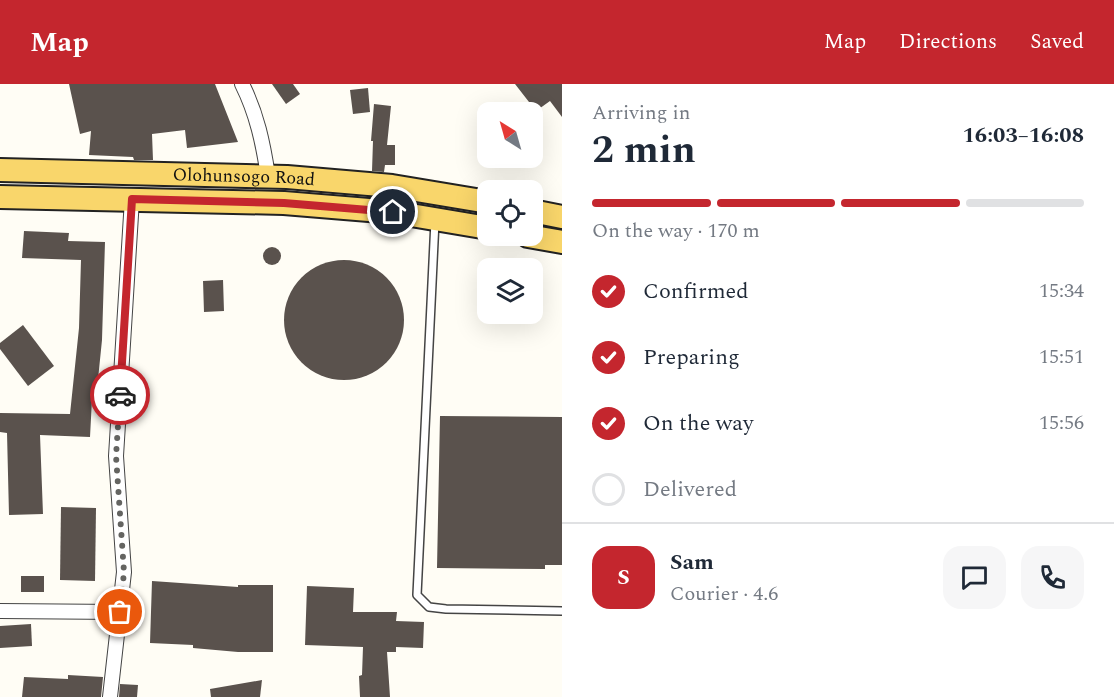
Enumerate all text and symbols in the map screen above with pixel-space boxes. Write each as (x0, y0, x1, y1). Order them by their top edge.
text: Map (30, 21, 89, 64)
text: Map (824, 26, 866, 58)
text: Directions (899, 26, 997, 58)
text: Saved (1030, 26, 1084, 58)
text: Arriving in (592, 98, 690, 128)
north arrow (477, 102, 543, 168)
map controls (477, 102, 543, 324)
text: 16:03–16:08 (962, 119, 1084, 152)
text: 2 min (592, 121, 696, 180)
street label: Olohunsogo Road (172, 161, 316, 193)
button: locate (477, 180, 543, 246)
pin (367, 186, 418, 237)
icon: home (376, 195, 409, 228)
text: On the way · 170 m (592, 216, 760, 246)
button: layers (477, 258, 543, 324)
icon: check (592, 275, 625, 308)
text: Confirmed (643, 275, 749, 308)
text: 15:34 (1039, 276, 1084, 306)
icon: check (592, 341, 625, 374)
text: Preparing (643, 341, 740, 374)
text: 15:51 (1039, 342, 1084, 372)
courier (90, 365, 150, 425)
icon: car (104, 379, 137, 412)
icon: check (592, 407, 625, 440)
text: On the way (643, 407, 754, 440)
text: 15:56 (1039, 408, 1084, 438)
text: Delivered (643, 473, 737, 506)
text: Sam (670, 546, 714, 579)
button: chat (943, 546, 1006, 609)
button: phone (1021, 546, 1084, 609)
text: S (617, 561, 630, 594)
text: Courier · 4.6 (670, 579, 778, 609)
pin (94, 586, 145, 637)
icon: bag (103, 595, 136, 628)

